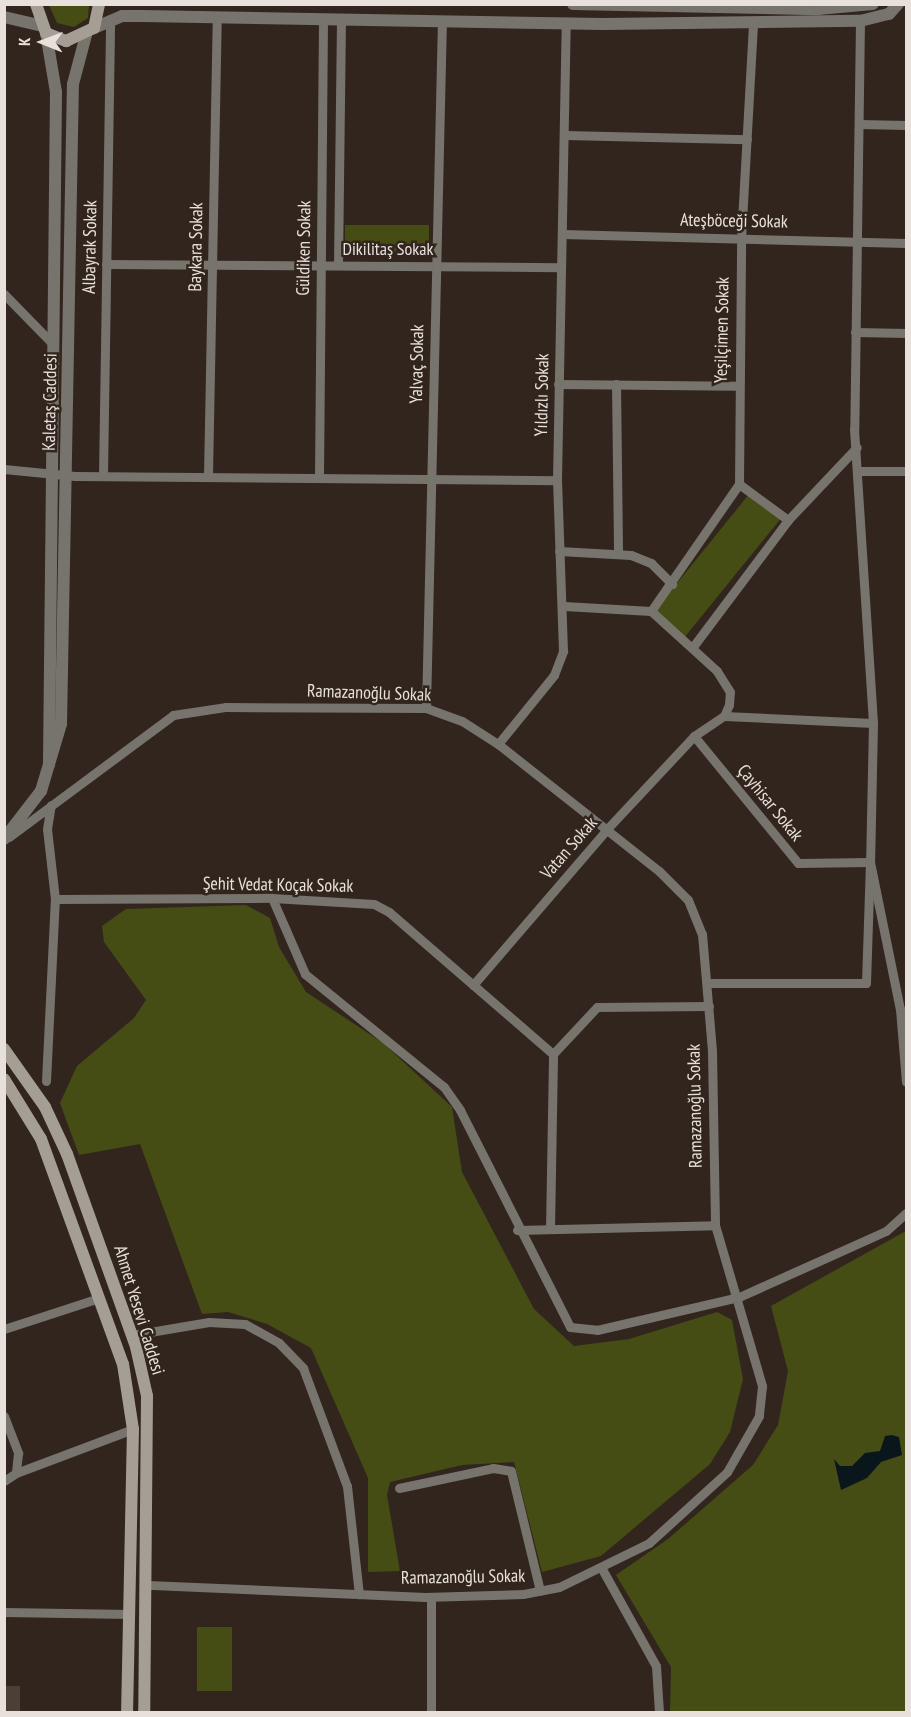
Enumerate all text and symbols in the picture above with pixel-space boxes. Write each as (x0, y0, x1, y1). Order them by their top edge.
north arrow (12, 12, 72, 72)
text: K (14, 37, 34, 46)
street label: Albayrak Sokak (78, 200, 102, 294)
street label: Güldiken Sokak (292, 200, 316, 296)
street label: Baykara Sokak (184, 202, 208, 292)
street label: Ateşböceği Sokak (680, 209, 788, 233)
street label: Dikilitaş Sokak (342, 238, 434, 260)
street label: Yeşilçimen Sokak (710, 277, 734, 383)
street label: Yalvaç Sokak (406, 324, 428, 404)
street label: Kaletaş Caddesi (38, 353, 62, 451)
street label: Yıldızlı Sokak (530, 353, 554, 437)
street label: Ramazanoğlu Sokak (306, 680, 432, 706)
street label: Çayhisar Sokak (733, 760, 807, 846)
street label: Vatan Sokak (536, 812, 602, 884)
street label: Şehit Vedat Koçak Sokak (202, 873, 354, 897)
street label: Ramazanoğlu Sokak (683, 1044, 707, 1168)
street label: Ahmet Yesevi Caddesi (109, 1242, 169, 1378)
street label: Ramazanoğlu Sokak (401, 1565, 525, 1589)

